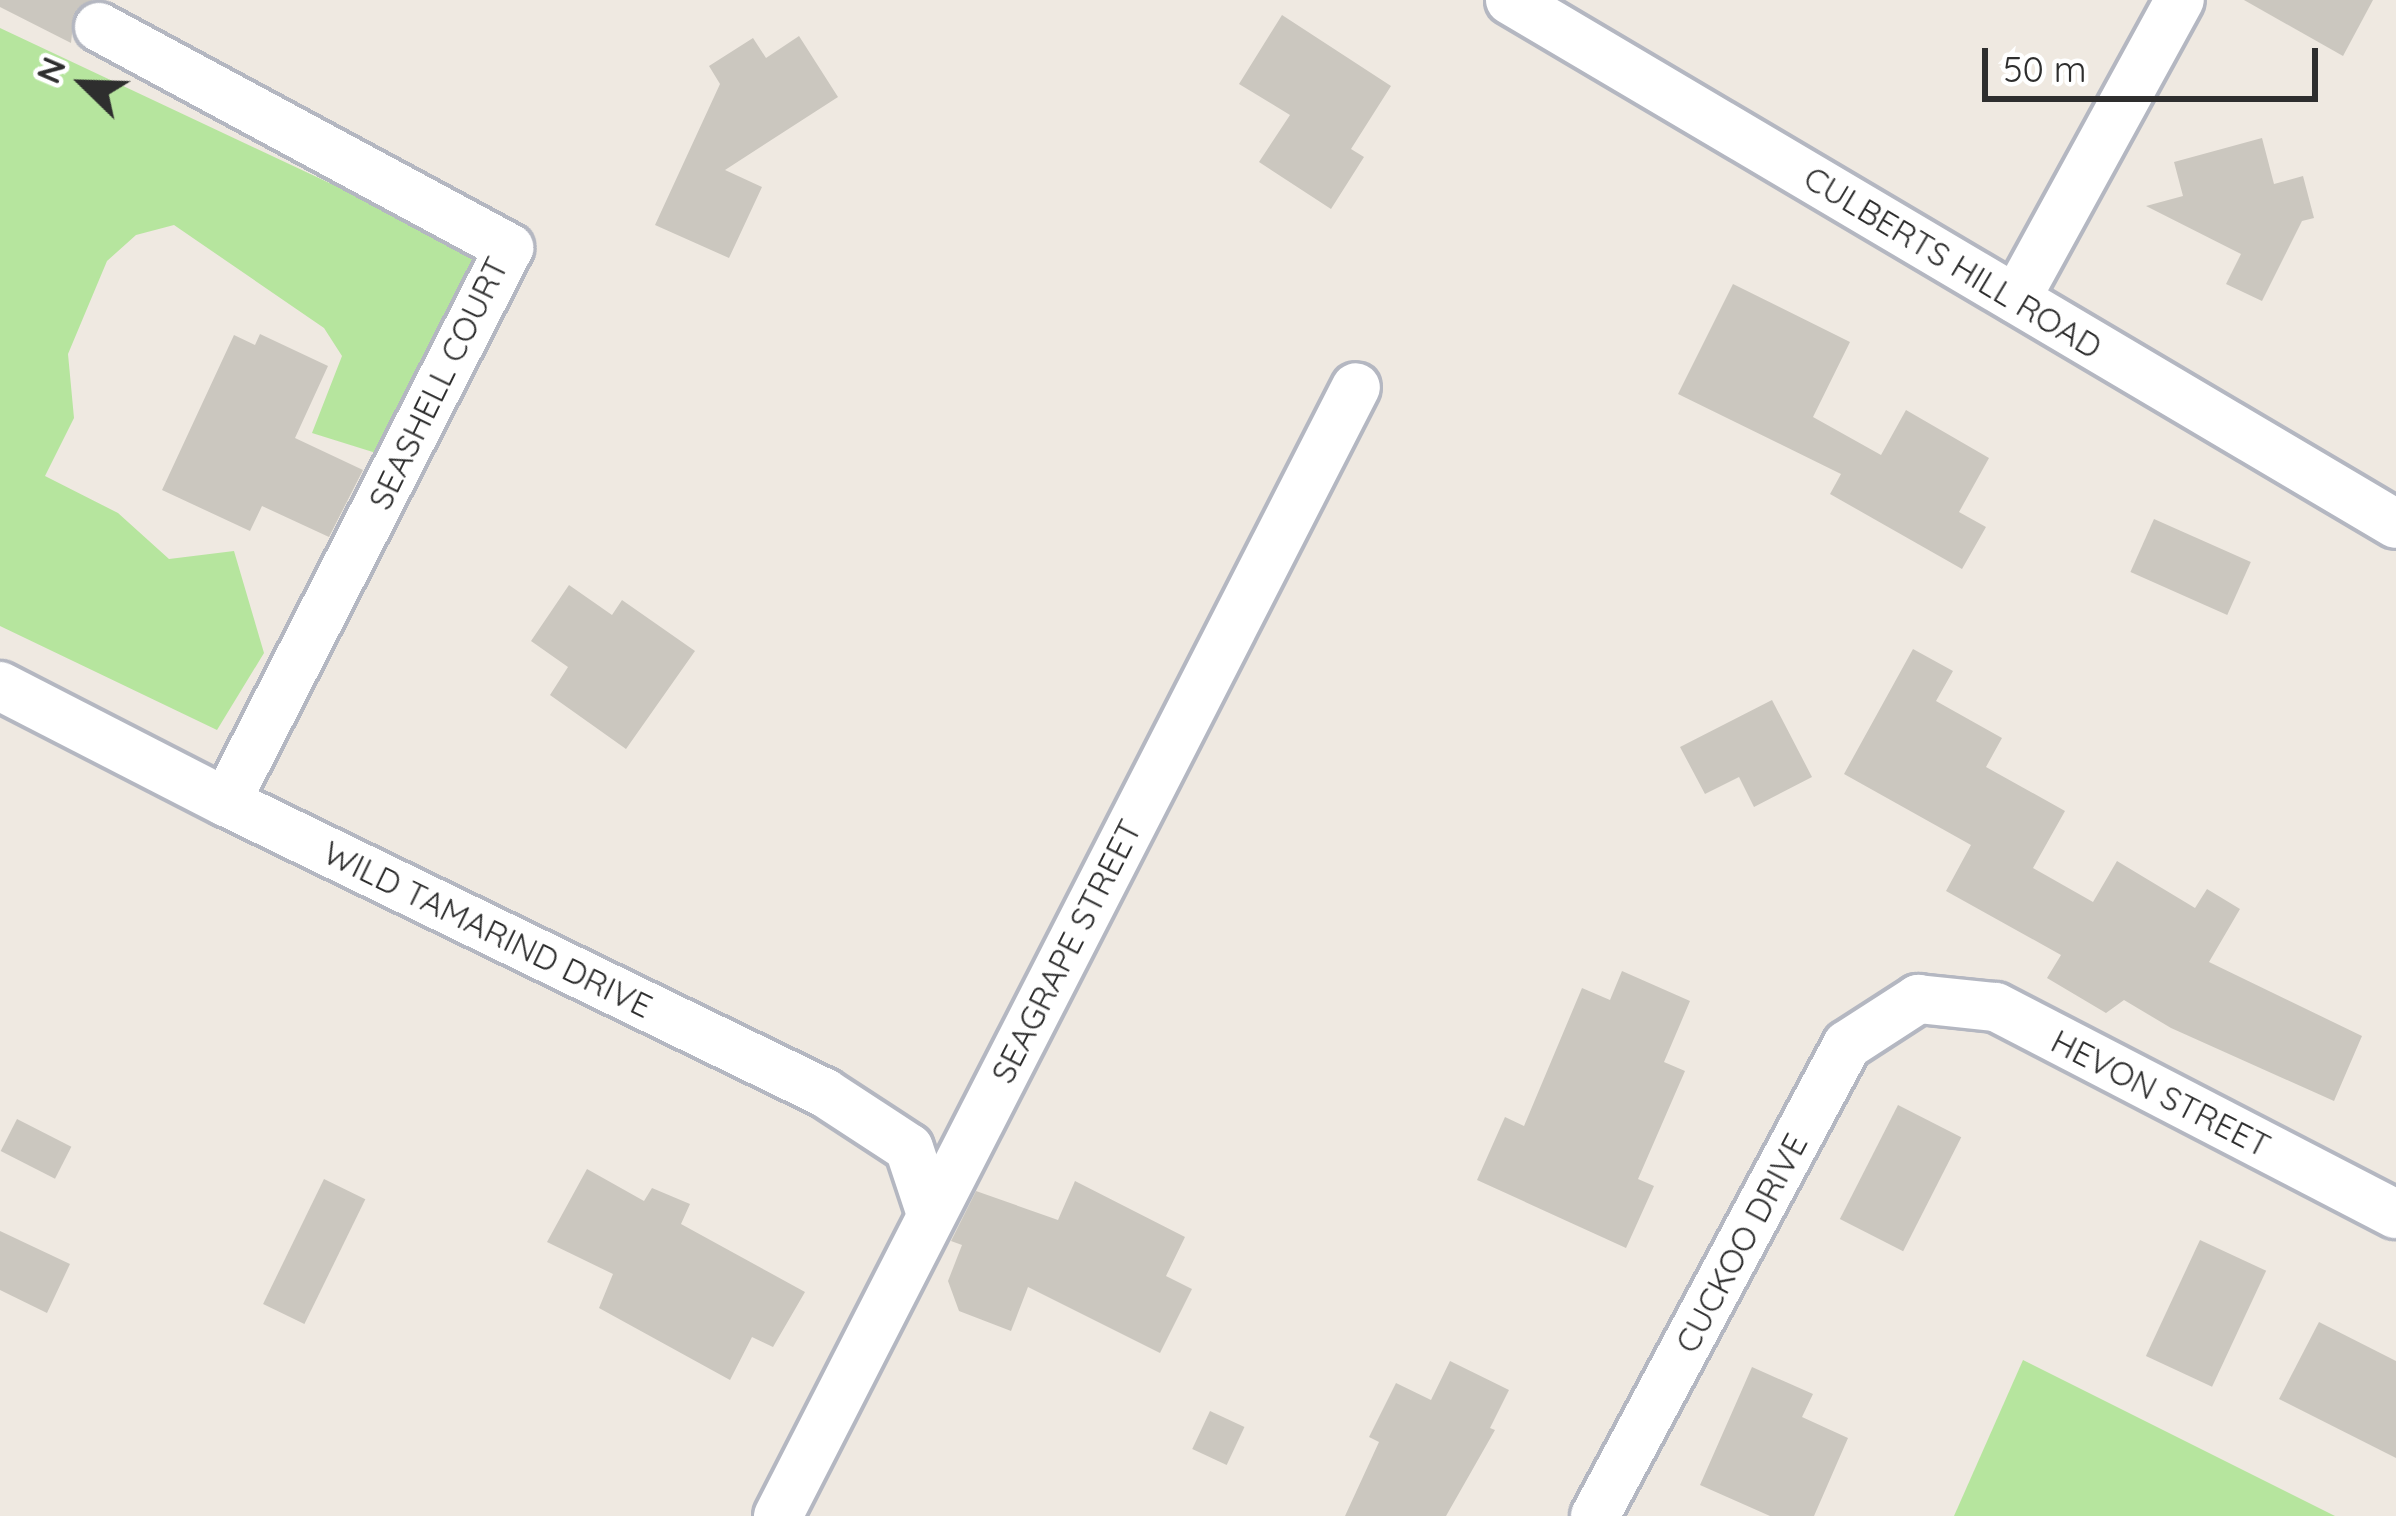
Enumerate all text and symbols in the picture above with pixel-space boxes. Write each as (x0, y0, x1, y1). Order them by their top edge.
north arrow (24, 24, 144, 144)
scale bar (1988, 24, 2324, 98)
text: 50 m (2003, 46, 2087, 91)
text: N (27, 51, 74, 89)
street label: CULBERTS HILL ROAD (1797, 157, 2109, 367)
street label: SEASHELL COURT (360, 250, 516, 516)
street label: SEAGRAPE STREET (982, 813, 1150, 1089)
street label: WILD TAMARIND DRIVE (317, 832, 659, 1026)
street label: HEVON STREET (2045, 1021, 2277, 1165)
street label: CUCKOO DRIVE (1667, 1127, 1815, 1359)

